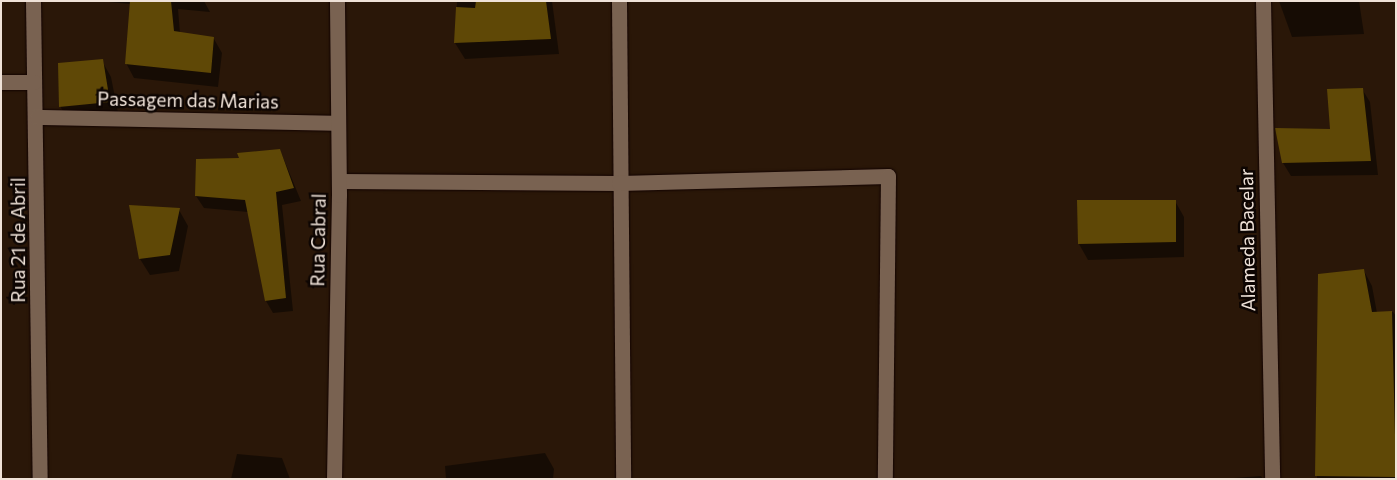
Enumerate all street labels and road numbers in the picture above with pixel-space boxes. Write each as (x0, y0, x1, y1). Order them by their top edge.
street label: Passagem das Marias (97, 87, 279, 113)
street label: Alameda Bacelar (1234, 168, 1260, 312)
street label: Rua 21 de Abril (7, 177, 29, 303)
street label: Rua Cabral (306, 193, 330, 287)

